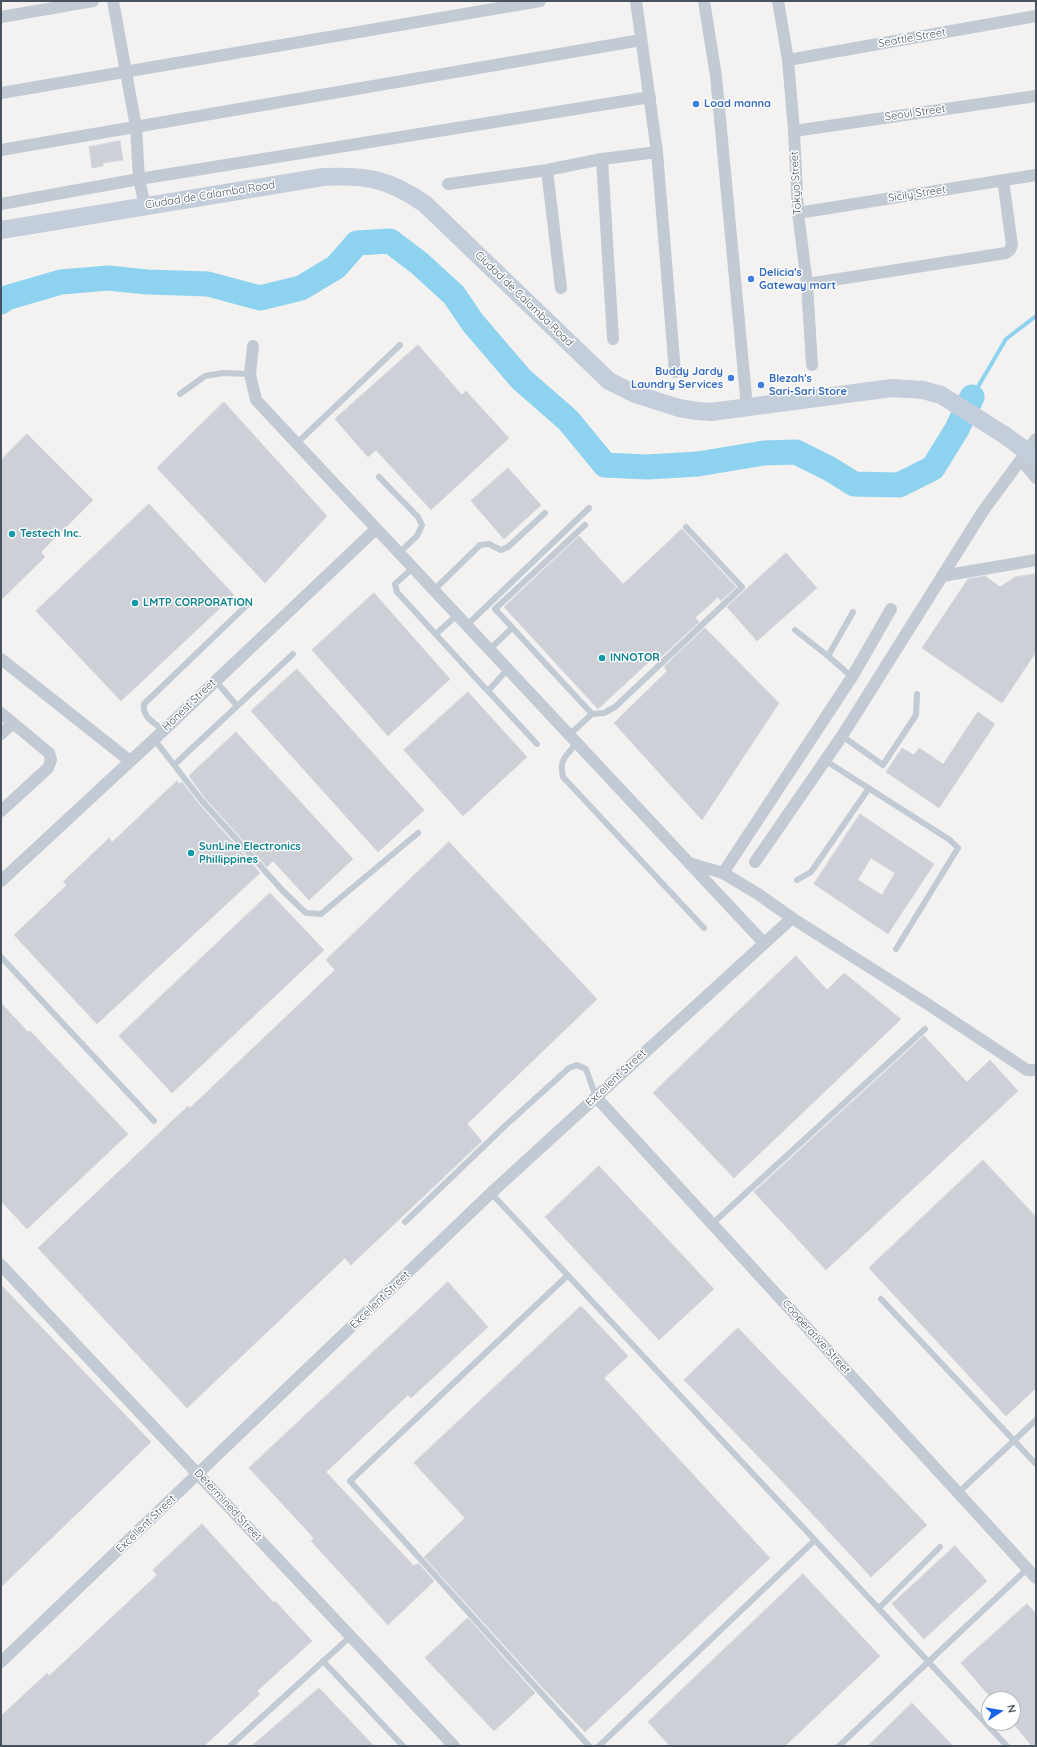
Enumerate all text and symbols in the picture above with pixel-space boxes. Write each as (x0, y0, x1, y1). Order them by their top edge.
street label: Seattle Street (877, 26, 947, 50)
place label: Load manna (704, 97, 771, 111)
marker: Load manna (691, 99, 701, 109)
street label: Seoul Street (884, 102, 946, 124)
street label: Tokyo Street (788, 151, 804, 215)
street label: Ciudad de Calamba Road (144, 178, 276, 212)
street label: Sicily Street (887, 183, 947, 205)
street label: Ciudad de Calamba Road (472, 249, 576, 349)
place label: Delicia's Gateway mart (759, 266, 836, 292)
marker: Delicia's Gateway mart (746, 274, 756, 284)
place label: Buddy Jardy Laundry Services (631, 365, 723, 391)
place label: Blezah's Sari-Sari Store (769, 372, 847, 398)
marker: Buddy Jardy Laundry Services (726, 373, 736, 383)
marker: Blezah's Sari-Sari Store (756, 380, 766, 390)
place label: Testech Inc. (20, 527, 82, 541)
marker: Testech Inc. (7, 529, 17, 539)
place label: LMTP CORPORATION (143, 596, 253, 610)
marker: LMTP CORPORATION (130, 598, 140, 608)
place label: INNOTOR (610, 651, 660, 665)
marker: INNOTOR (597, 653, 607, 663)
street label: Honest Street (160, 676, 218, 734)
place label: SunLine Electronics Phillippines (199, 840, 301, 866)
marker: SunLine Electronics Phillippines (186, 848, 196, 858)
street label: Excellent Street (583, 1047, 649, 1109)
street label: Excellent Street (347, 1268, 413, 1332)
street label: Cooperative Street (779, 1297, 853, 1377)
street label: Determined Street (191, 1466, 265, 1544)
street label: Excellent Street (113, 1492, 179, 1556)
north arrow (981, 1691, 1021, 1731)
text: N (1004, 1703, 1019, 1714)

